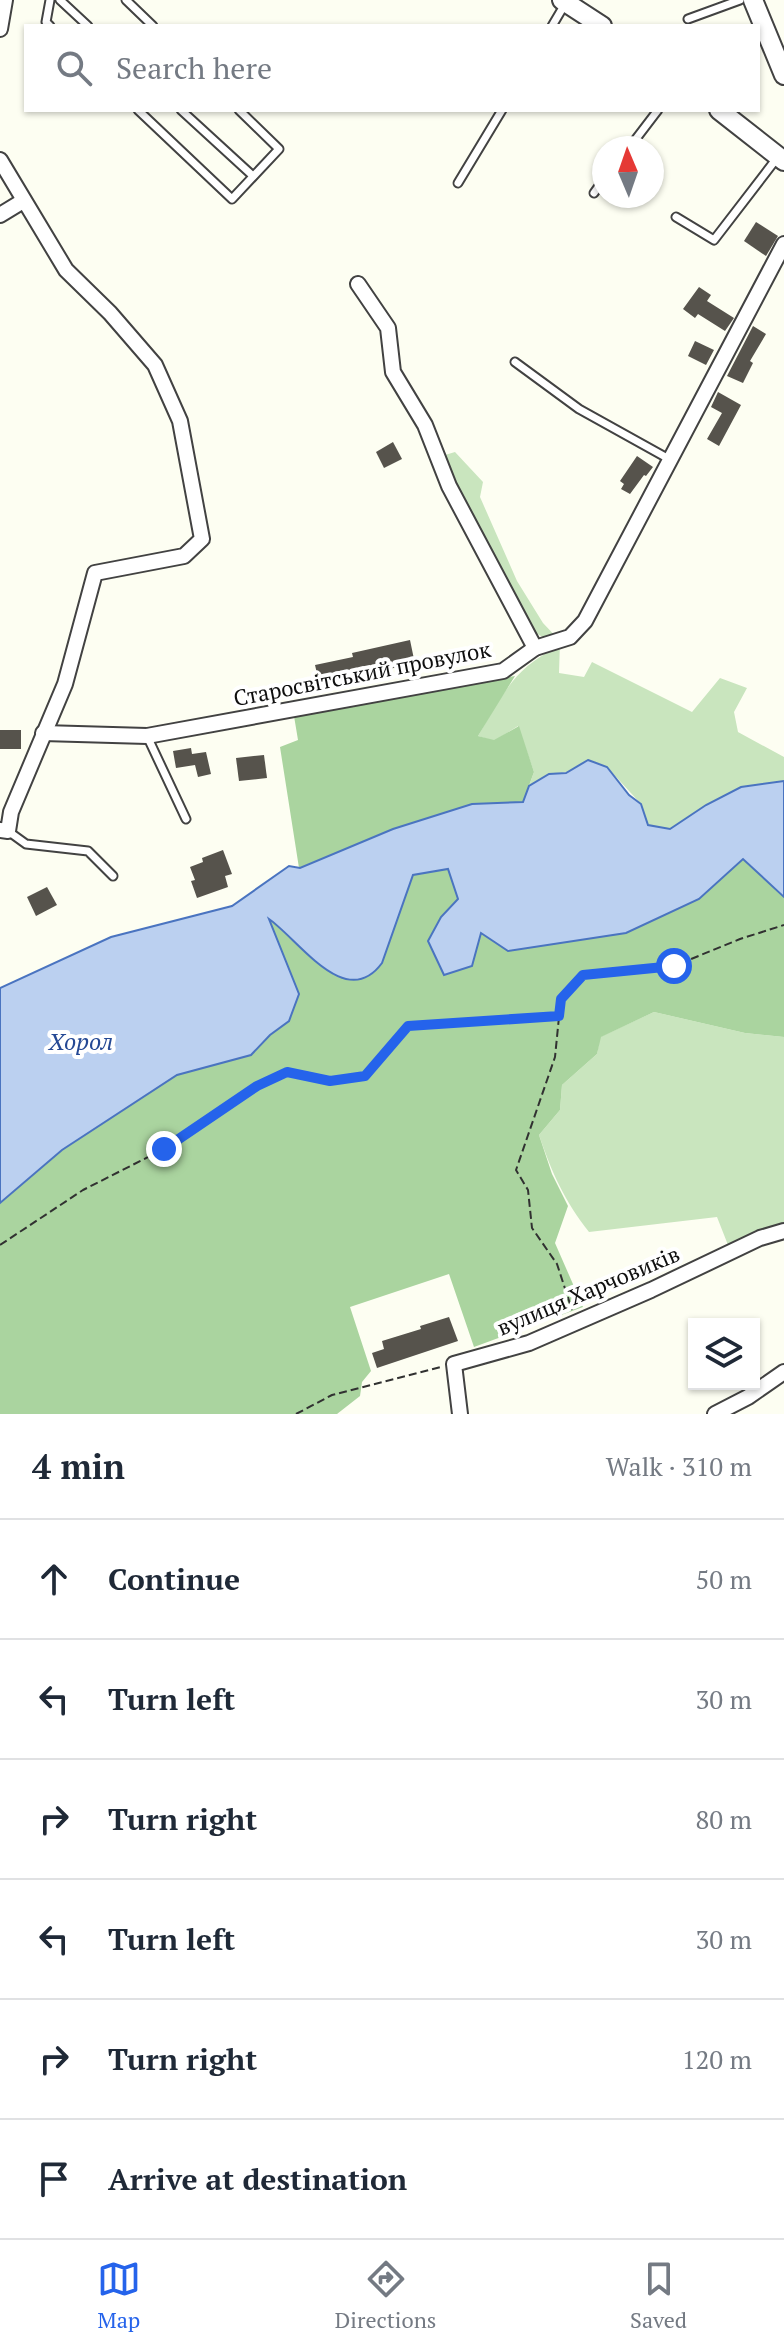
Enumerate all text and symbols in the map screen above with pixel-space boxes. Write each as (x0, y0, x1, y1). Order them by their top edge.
search box (24, 24, 760, 112)
icon: search (52, 46, 96, 90)
text: Search here (116, 48, 272, 88)
north arrow (592, 136, 664, 208)
street label: Старосвітський провулок (231, 634, 493, 712)
route start (656, 948, 692, 984)
water label: Хорол (48, 1025, 113, 1057)
route end (146, 1131, 182, 1167)
street label: вулиця Харчовиків (492, 1238, 684, 1342)
map controls (688, 1318, 760, 1390)
button: layers (688, 1318, 760, 1390)
text: 4 min (32, 1444, 125, 1489)
text: Walk · 310 m (606, 1449, 752, 1483)
icon: ahead (32, 1557, 76, 1601)
text: Continue (108, 1559, 240, 1599)
text: 50 m (696, 1562, 752, 1596)
icon: left (32, 1677, 76, 1721)
text: Turn left (108, 1679, 235, 1719)
text: 30 m (696, 1682, 752, 1716)
icon: right (32, 1797, 76, 1841)
text: Turn right (108, 1799, 257, 1839)
text: 80 m (696, 1802, 752, 1836)
icon: left (32, 1917, 76, 1961)
text: Turn left (108, 1919, 235, 1959)
text: 30 m (696, 1922, 752, 1956)
icon: right (32, 2037, 76, 2081)
text: Turn right (108, 2039, 257, 2079)
text: 120 m (682, 2042, 752, 2076)
icon: arrive (32, 2157, 76, 2201)
text: Arrive at destination (108, 2159, 407, 2199)
tab: Map (97, 2257, 141, 2334)
tab: Directions (335, 2257, 436, 2334)
tab: Saved (630, 2257, 687, 2334)

